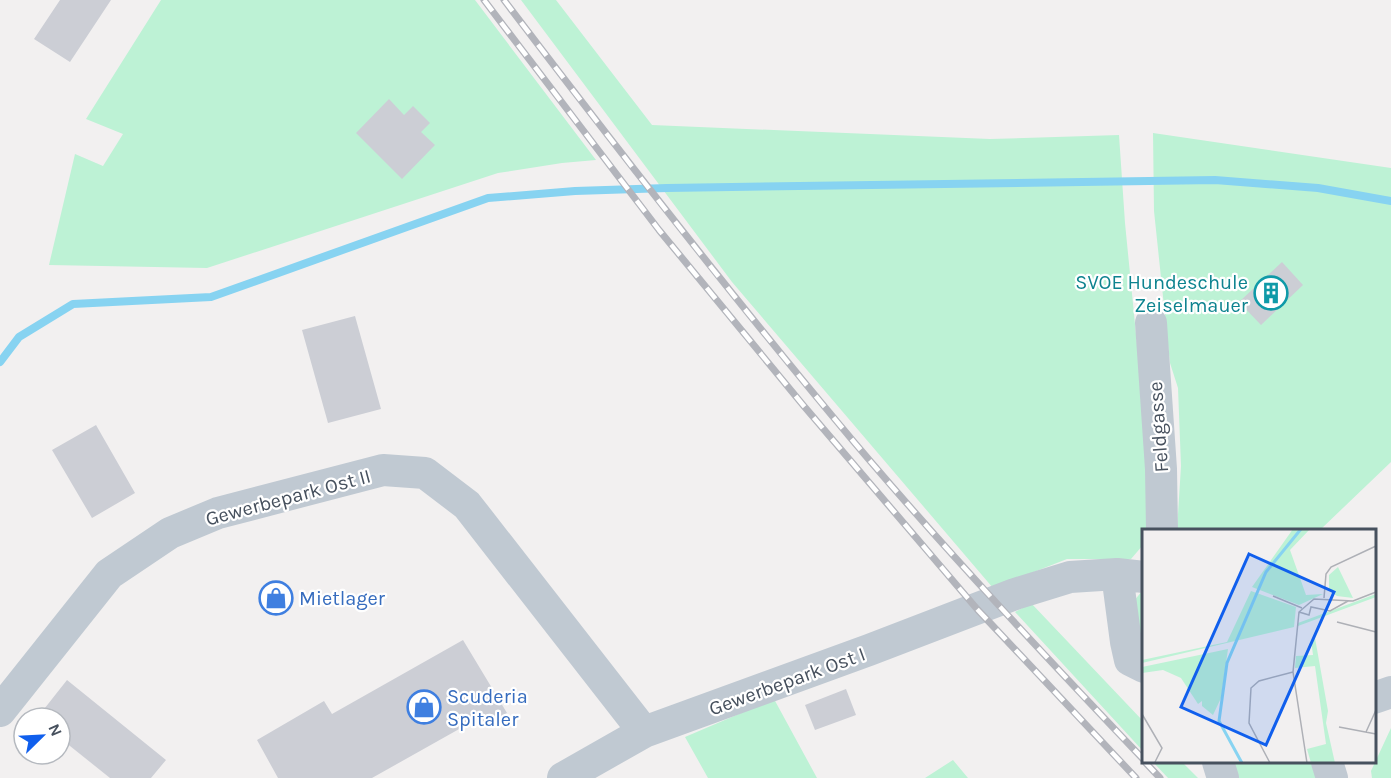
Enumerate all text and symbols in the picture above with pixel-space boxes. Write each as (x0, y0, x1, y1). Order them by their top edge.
place label: SVOE Hundeschule Zeiselmauer (1075, 271, 1249, 317)
building icon: SVOE Hundeschule Zeiselmauer (1253, 275, 1289, 311)
street label: Feldgasse (1144, 381, 1173, 473)
street label: Gewerbepark Ost II (203, 464, 373, 531)
inset map (1142, 529, 1376, 763)
shop icon: Mietlager (258, 580, 294, 616)
place label: Mietlager (299, 587, 386, 610)
street label: Gewerbepark Ost I (706, 643, 868, 720)
place label: Scuderia Spitaler (447, 685, 528, 731)
shop icon: Scuderia Spitaler (406, 689, 442, 725)
north arrow (12, 706, 72, 766)
text: N (44, 721, 66, 739)

